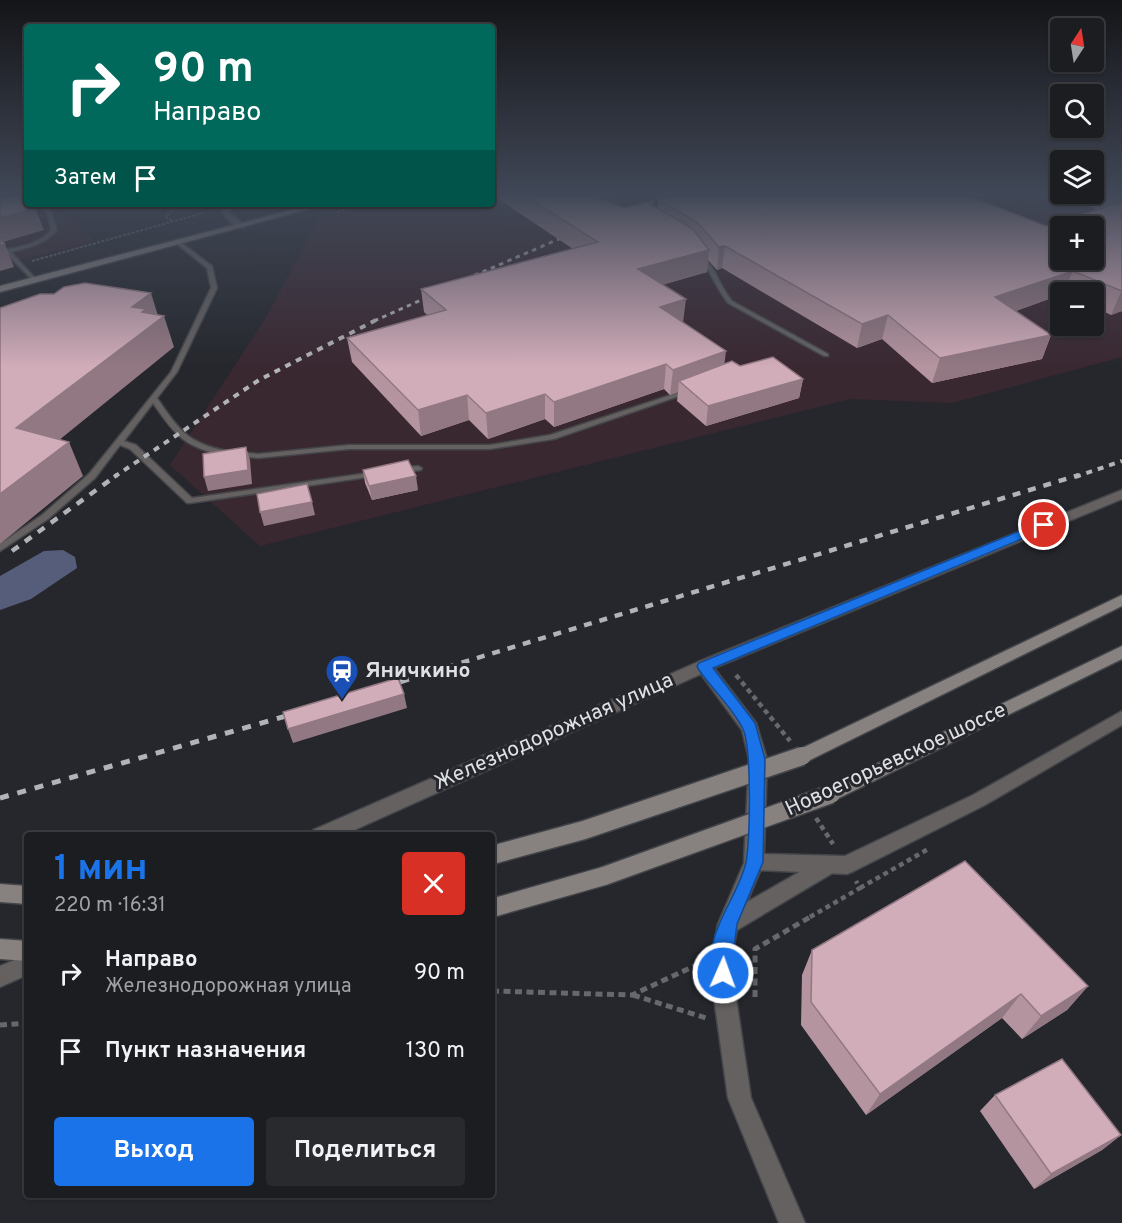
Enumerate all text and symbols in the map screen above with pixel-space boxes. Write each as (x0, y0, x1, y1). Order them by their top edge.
north arrow (1050, 18, 1104, 72)
map controls (1050, 18, 1104, 336)
text: 90 m (153, 44, 254, 97)
icon: right (54, 48, 132, 126)
button: search (1050, 84, 1104, 138)
text: Направо (153, 96, 261, 130)
button: layers (1050, 150, 1104, 204)
icon: arrive (129, 162, 162, 195)
text: Затем (54, 165, 117, 192)
button: + (1050, 216, 1104, 270)
button: − (1050, 282, 1104, 336)
pin (1018, 499, 1069, 550)
icon: arrive (1027, 508, 1060, 541)
station icon: Яничкино (324, 653, 360, 700)
place label: Яничкино (365, 658, 470, 685)
street label: Железнодорожная улица (430, 667, 678, 797)
street label: Новоегорьевское шоссе (781, 697, 1011, 823)
text: 1 мин (54, 847, 148, 893)
button: close (402, 852, 465, 915)
text: 220 m · 16:31 (54, 893, 166, 919)
position arrow (691, 941, 755, 1005)
text: Направо (105, 947, 197, 974)
icon: right (54, 957, 87, 990)
text: 90 m (414, 960, 465, 987)
text: Железнодорожная улица (105, 974, 351, 1000)
icon: arrive (54, 1035, 87, 1068)
text: Пункт назначения (105, 1038, 306, 1065)
text: 130 m (406, 1038, 465, 1065)
button: Выход (54, 1117, 254, 1186)
button: Поделиться (266, 1117, 465, 1186)

